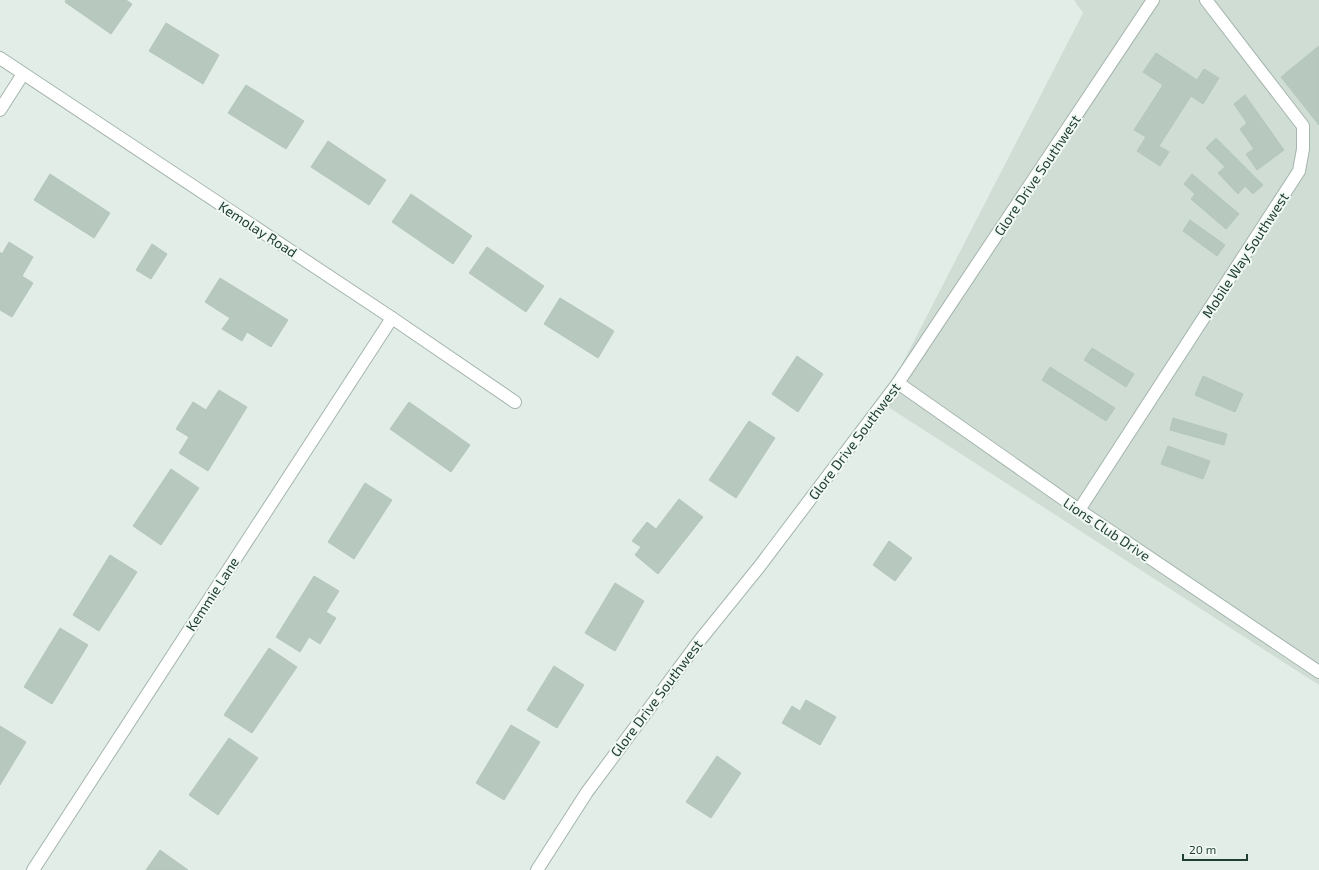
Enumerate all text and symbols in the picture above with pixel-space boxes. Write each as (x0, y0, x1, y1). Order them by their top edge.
street label: Glore Drive Southwest (990, 111, 1084, 239)
street label: Mobile Way Southwest (1198, 189, 1292, 321)
street label: Kemolay Road (216, 197, 300, 261)
street label: Glore Drive Southwest (804, 379, 904, 503)
street label: Lions Club Drive (1060, 494, 1154, 564)
street label: Kemmie Lane (182, 554, 242, 634)
street label: Glore Drive Southwest (606, 636, 706, 760)
scale bar (1183, 836, 1247, 862)
text: 20 m (1189, 842, 1216, 856)

